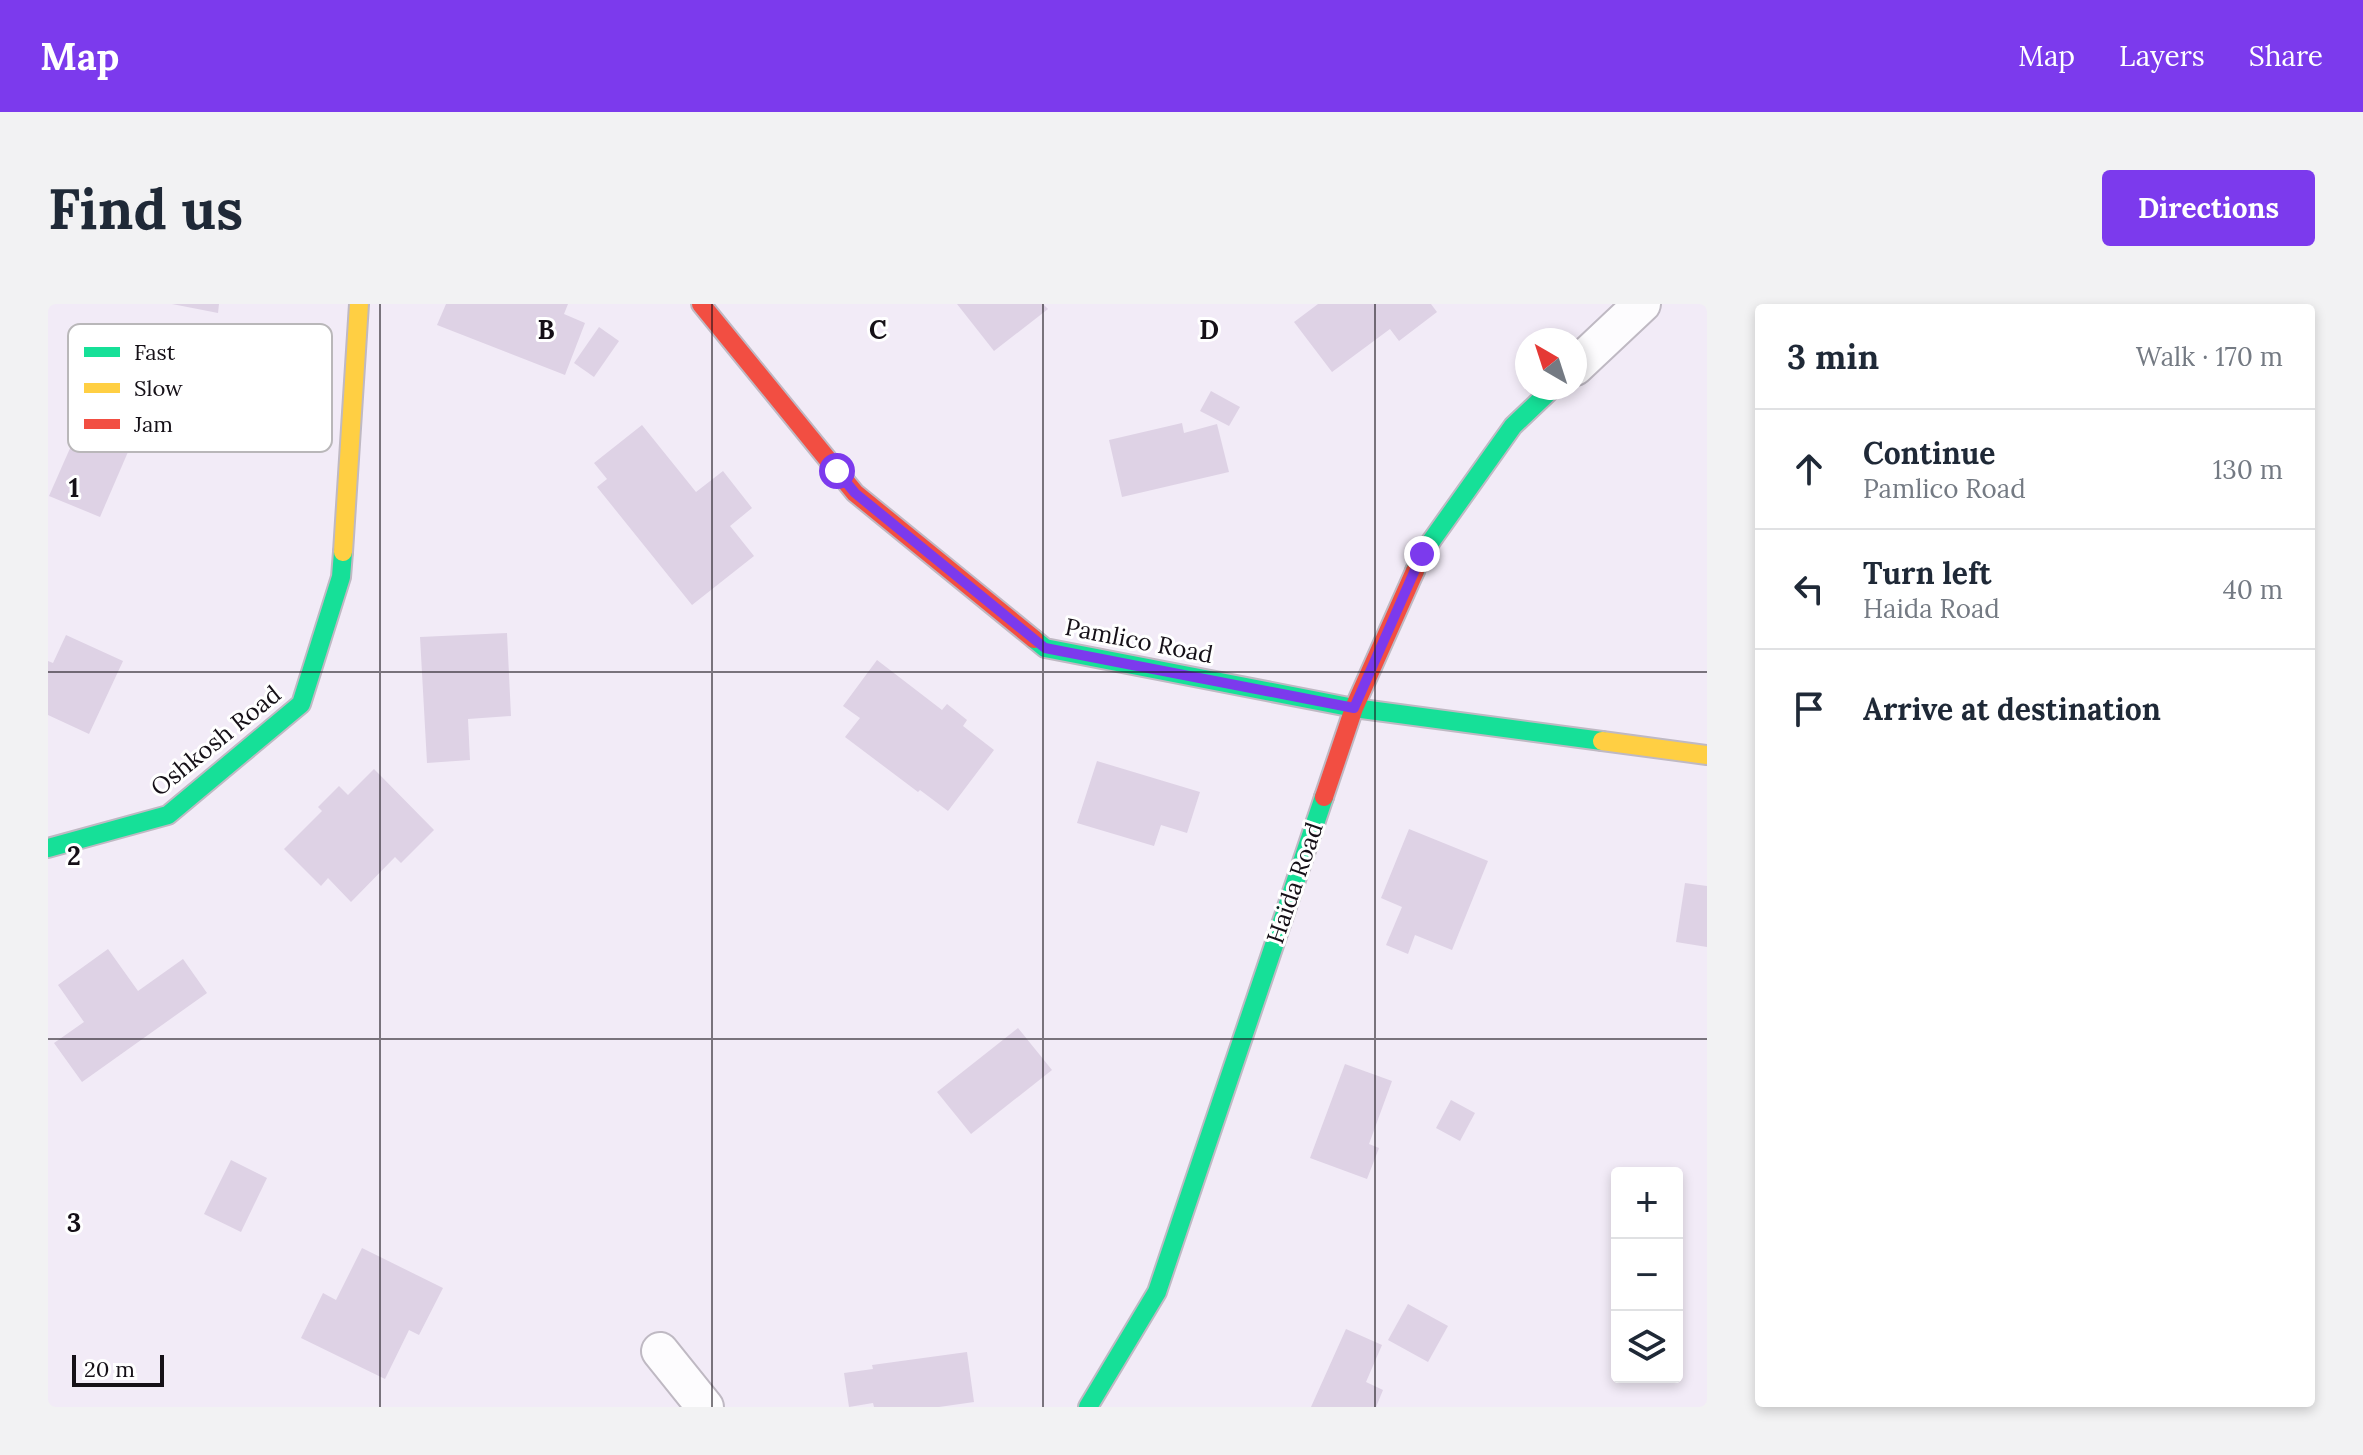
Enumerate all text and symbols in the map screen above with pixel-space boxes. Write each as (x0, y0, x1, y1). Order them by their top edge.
text: Map (40, 32, 119, 80)
text: Map (2018, 38, 2075, 74)
text: Layers (2119, 38, 2205, 74)
text: Share (2249, 38, 2323, 74)
button: Directions (2102, 170, 2315, 246)
text: Find us (48, 173, 243, 244)
text: B (537, 313, 555, 346)
text: C (869, 313, 887, 346)
text: D (1199, 313, 1219, 346)
legend (68, 324, 332, 452)
north arrow (1515, 328, 1587, 400)
text: 3 min (1787, 335, 1879, 378)
text: Fast (134, 338, 176, 366)
text: Walk · 170 m (2136, 340, 2283, 373)
text: Slow (134, 374, 183, 402)
text: Jam (133, 410, 173, 438)
text: Continue (1863, 434, 1995, 472)
icon: ahead (1787, 447, 1831, 491)
route start (819, 453, 855, 489)
text: 130 m (2213, 453, 2283, 486)
text: 1 (69, 471, 79, 504)
text: Pamlico Road (1863, 472, 2026, 505)
route end (1404, 536, 1440, 572)
text: Turn left (1863, 554, 1991, 592)
icon: left (1787, 567, 1831, 611)
text: 40 m (2223, 573, 2283, 606)
text: Haida Road (1863, 592, 2000, 625)
street label: Pamlico Road (1062, 611, 1216, 670)
street label: Oshkosh Road (144, 679, 287, 803)
icon: arrive (1787, 687, 1831, 731)
text: Arrive at destination (1863, 690, 2161, 728)
street label: Haida Road (1259, 818, 1330, 948)
text: 2 (67, 839, 81, 872)
map controls (1611, 1167, 1683, 1383)
button: + (1611, 1167, 1683, 1239)
text: 3 (67, 1206, 81, 1239)
button: − (1611, 1239, 1683, 1311)
button: layers (1611, 1311, 1683, 1383)
scale bar (72, 1351, 164, 1387)
text: 20 m (84, 1355, 135, 1383)

